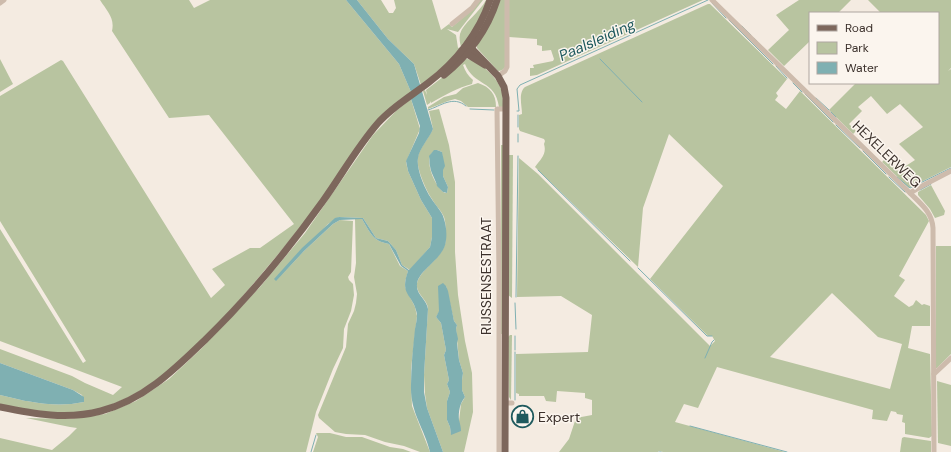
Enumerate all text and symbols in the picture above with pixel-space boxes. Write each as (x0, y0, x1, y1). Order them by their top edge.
legend (809, 12, 939, 84)
water label: Paalsleiding (556, 14, 639, 66)
text: Road (845, 20, 873, 36)
text: Park (845, 40, 869, 56)
text: Water (845, 60, 879, 76)
street label: HEXELERWEG (849, 117, 925, 191)
street label: RIJSSENSESTRAAT (477, 217, 495, 335)
shop icon: Expert (510, 404, 536, 430)
place label: Expert (538, 408, 580, 426)

